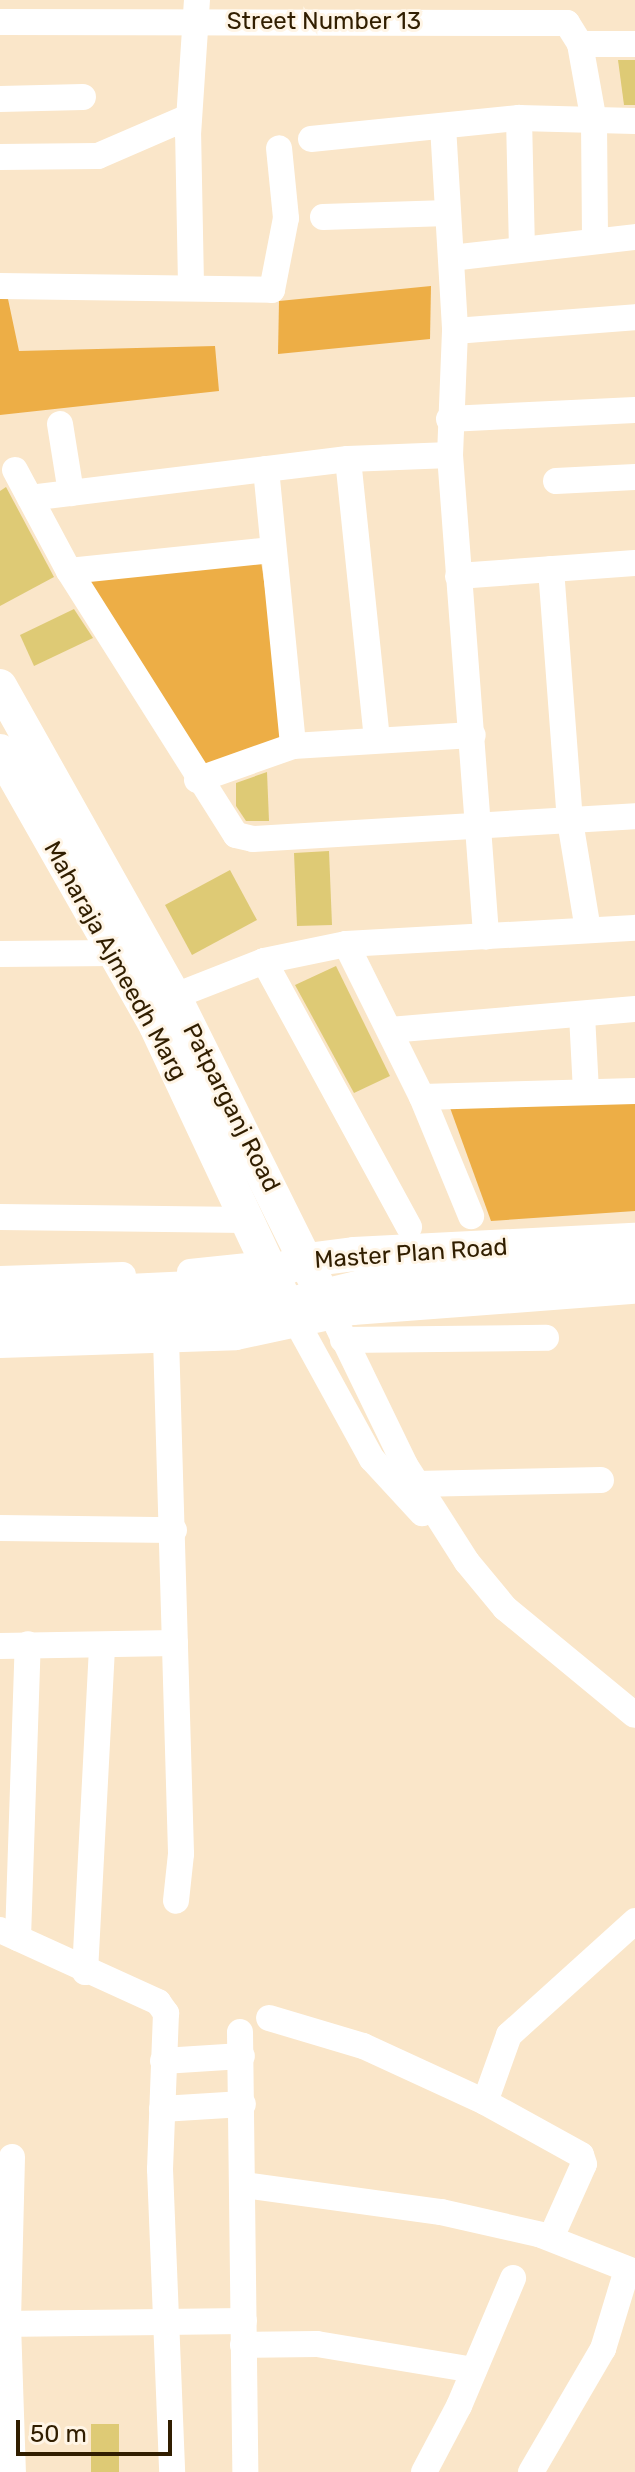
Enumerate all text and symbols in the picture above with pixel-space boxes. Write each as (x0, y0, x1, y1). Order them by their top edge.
street label: Street Number 13 (226, 8, 422, 36)
street label: Maharaja Ajmeedh Marg (37, 836, 193, 1086)
street label: Patparganj Road (176, 1019, 286, 1197)
street label: Master Plan Road (313, 1233, 509, 1275)
scale bar (20, 2404, 176, 2454)
text: 50 m (30, 2420, 87, 2448)

